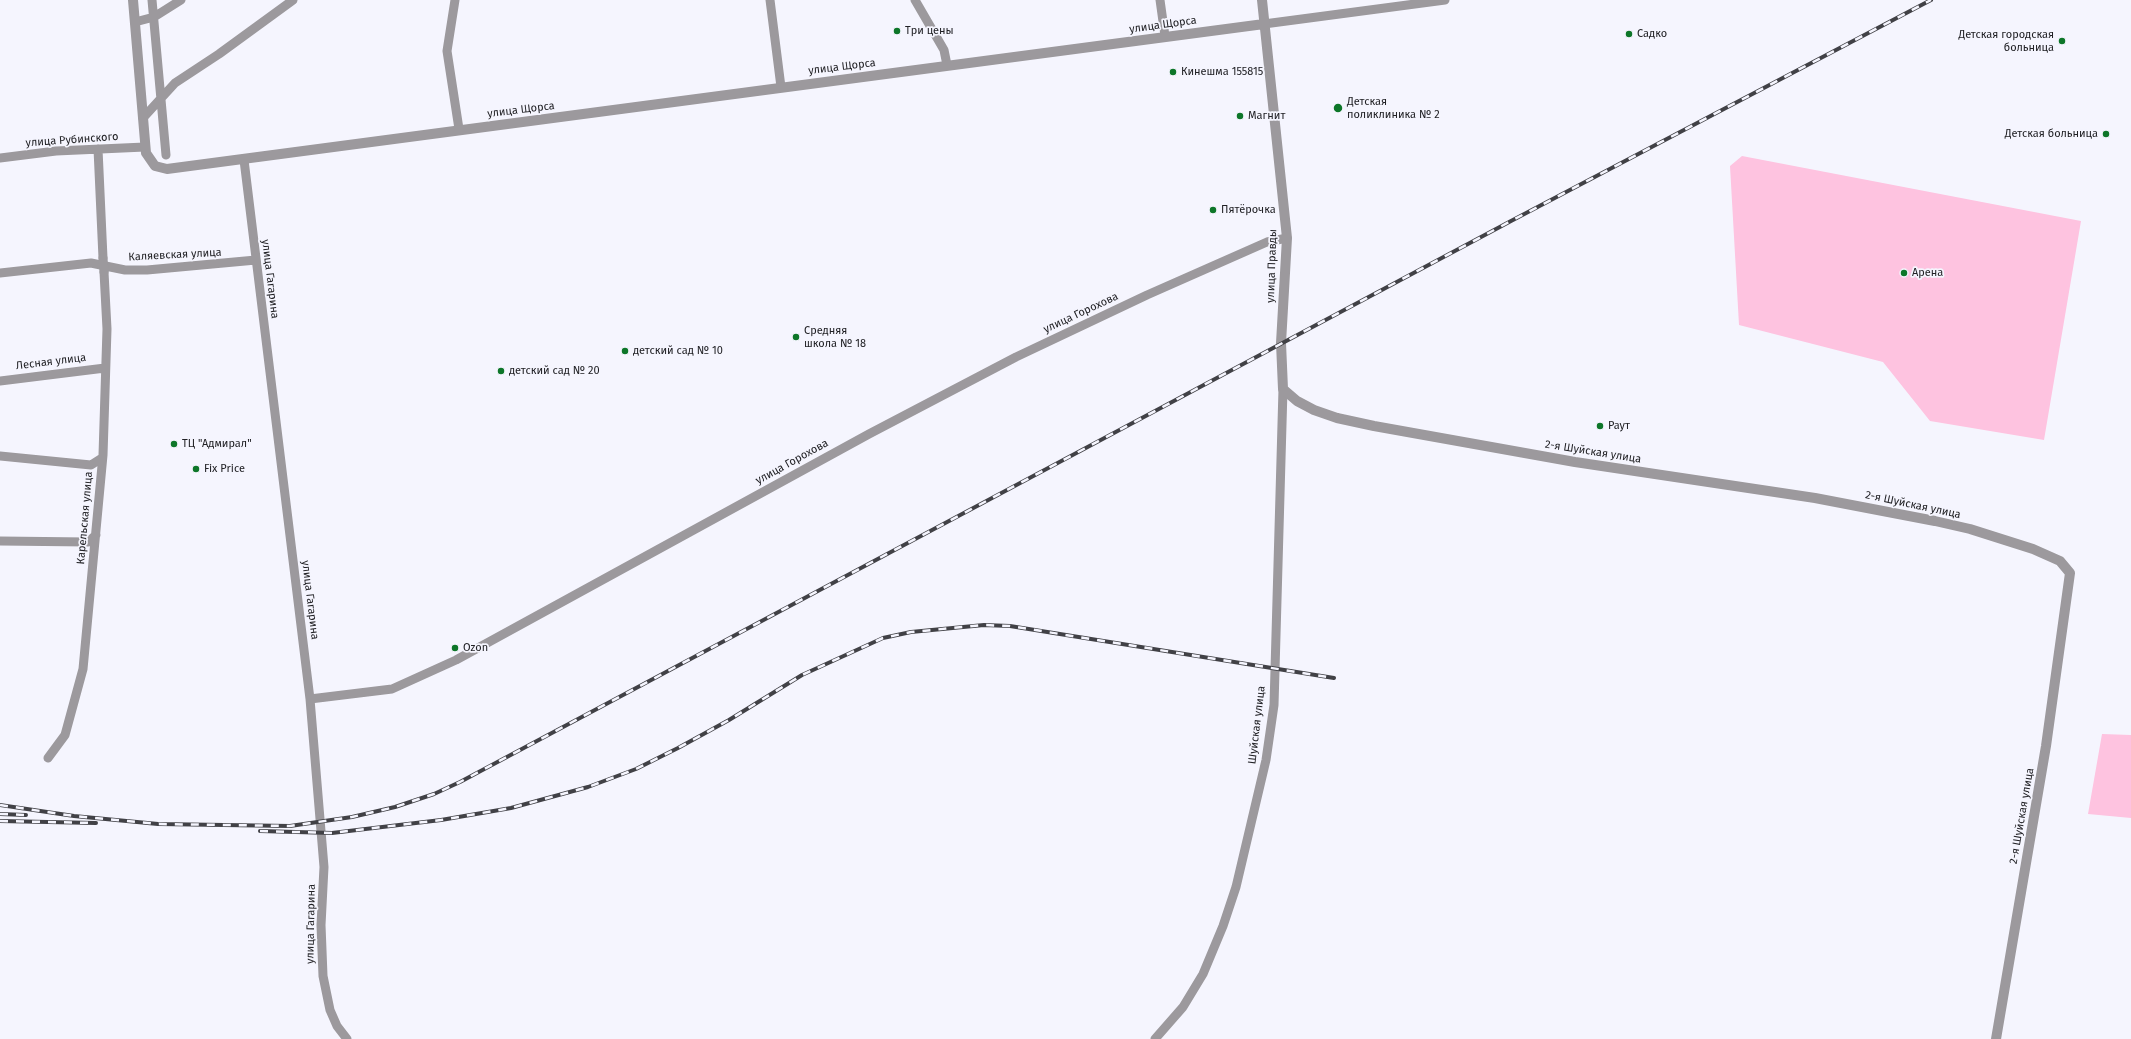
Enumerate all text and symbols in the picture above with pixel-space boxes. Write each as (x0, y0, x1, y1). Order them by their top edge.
street label: улица Щорса (1128, 14, 1198, 36)
place label: Три цены (905, 24, 954, 38)
marker: Три цены (892, 26, 902, 36)
place label: Садко (1637, 27, 1667, 41)
place label: Детская городская больница (1958, 28, 2054, 54)
marker: Садко (1624, 29, 1634, 39)
marker: Детская городская больница (2057, 36, 2067, 46)
street label: улица Щорса (808, 56, 876, 78)
place label: Кинешма 155815 (1181, 65, 1263, 79)
marker: Кинешма 155815 (1168, 67, 1178, 77)
place label: Детская поликлиника № 2 (1347, 95, 1440, 121)
street label: улица Щорса (487, 99, 555, 121)
marker: Детская поликлиника № 2 (1332, 102, 1344, 114)
place label: Магнит (1248, 109, 1285, 123)
marker: Магнит (1235, 111, 1245, 121)
place label: Детская больница (2005, 127, 2098, 141)
marker: Детская больница (2101, 129, 2111, 139)
street label: улица Рубинского (25, 130, 119, 150)
place label: Пятёрочка (1221, 203, 1276, 217)
marker: Пятёрочка (1208, 205, 1218, 215)
street label: улица Правды (1264, 229, 1280, 303)
street label: улица Гагарина (259, 239, 281, 319)
street label: Каляевская улица (128, 246, 222, 264)
place label: Арена (1912, 266, 1943, 280)
marker: Арена (1899, 268, 1909, 278)
street label: улица Горохова (1041, 290, 1121, 336)
place label: Средняя школа № 18 (804, 324, 866, 350)
marker: Средняя школа № 18 (791, 332, 801, 342)
place label: детский сад № 10 (633, 344, 723, 358)
marker: детский сад № 10 (620, 346, 630, 356)
street label: Лесная улица (15, 351, 87, 373)
place label: детский сад № 20 (509, 364, 600, 378)
marker: детский сад № 20 (496, 366, 506, 376)
place label: Раут (1608, 419, 1630, 433)
marker: Раут (1595, 421, 1605, 431)
place label: ТЦ "Адмирал" (182, 437, 252, 451)
street label: улица Горохова (753, 437, 831, 487)
street label: 2-я Шуйская улица (1544, 438, 1642, 466)
marker: ТЦ "Адмирал" (169, 439, 179, 449)
place label: Fix Price (204, 462, 245, 476)
marker: Fix Price (191, 464, 201, 474)
street label: Карельская улица (74, 471, 96, 565)
street label: 2-я Шуйская улица (1864, 488, 1962, 522)
street label: улица Гагарина (299, 560, 321, 640)
place label: Ozon (463, 641, 488, 655)
marker: Ozon (450, 643, 460, 653)
street label: Шуйская улица (1246, 685, 1268, 765)
street label: 2-я Шуйская улица (2007, 767, 2037, 865)
street label: улица Гагарина (304, 884, 318, 964)

